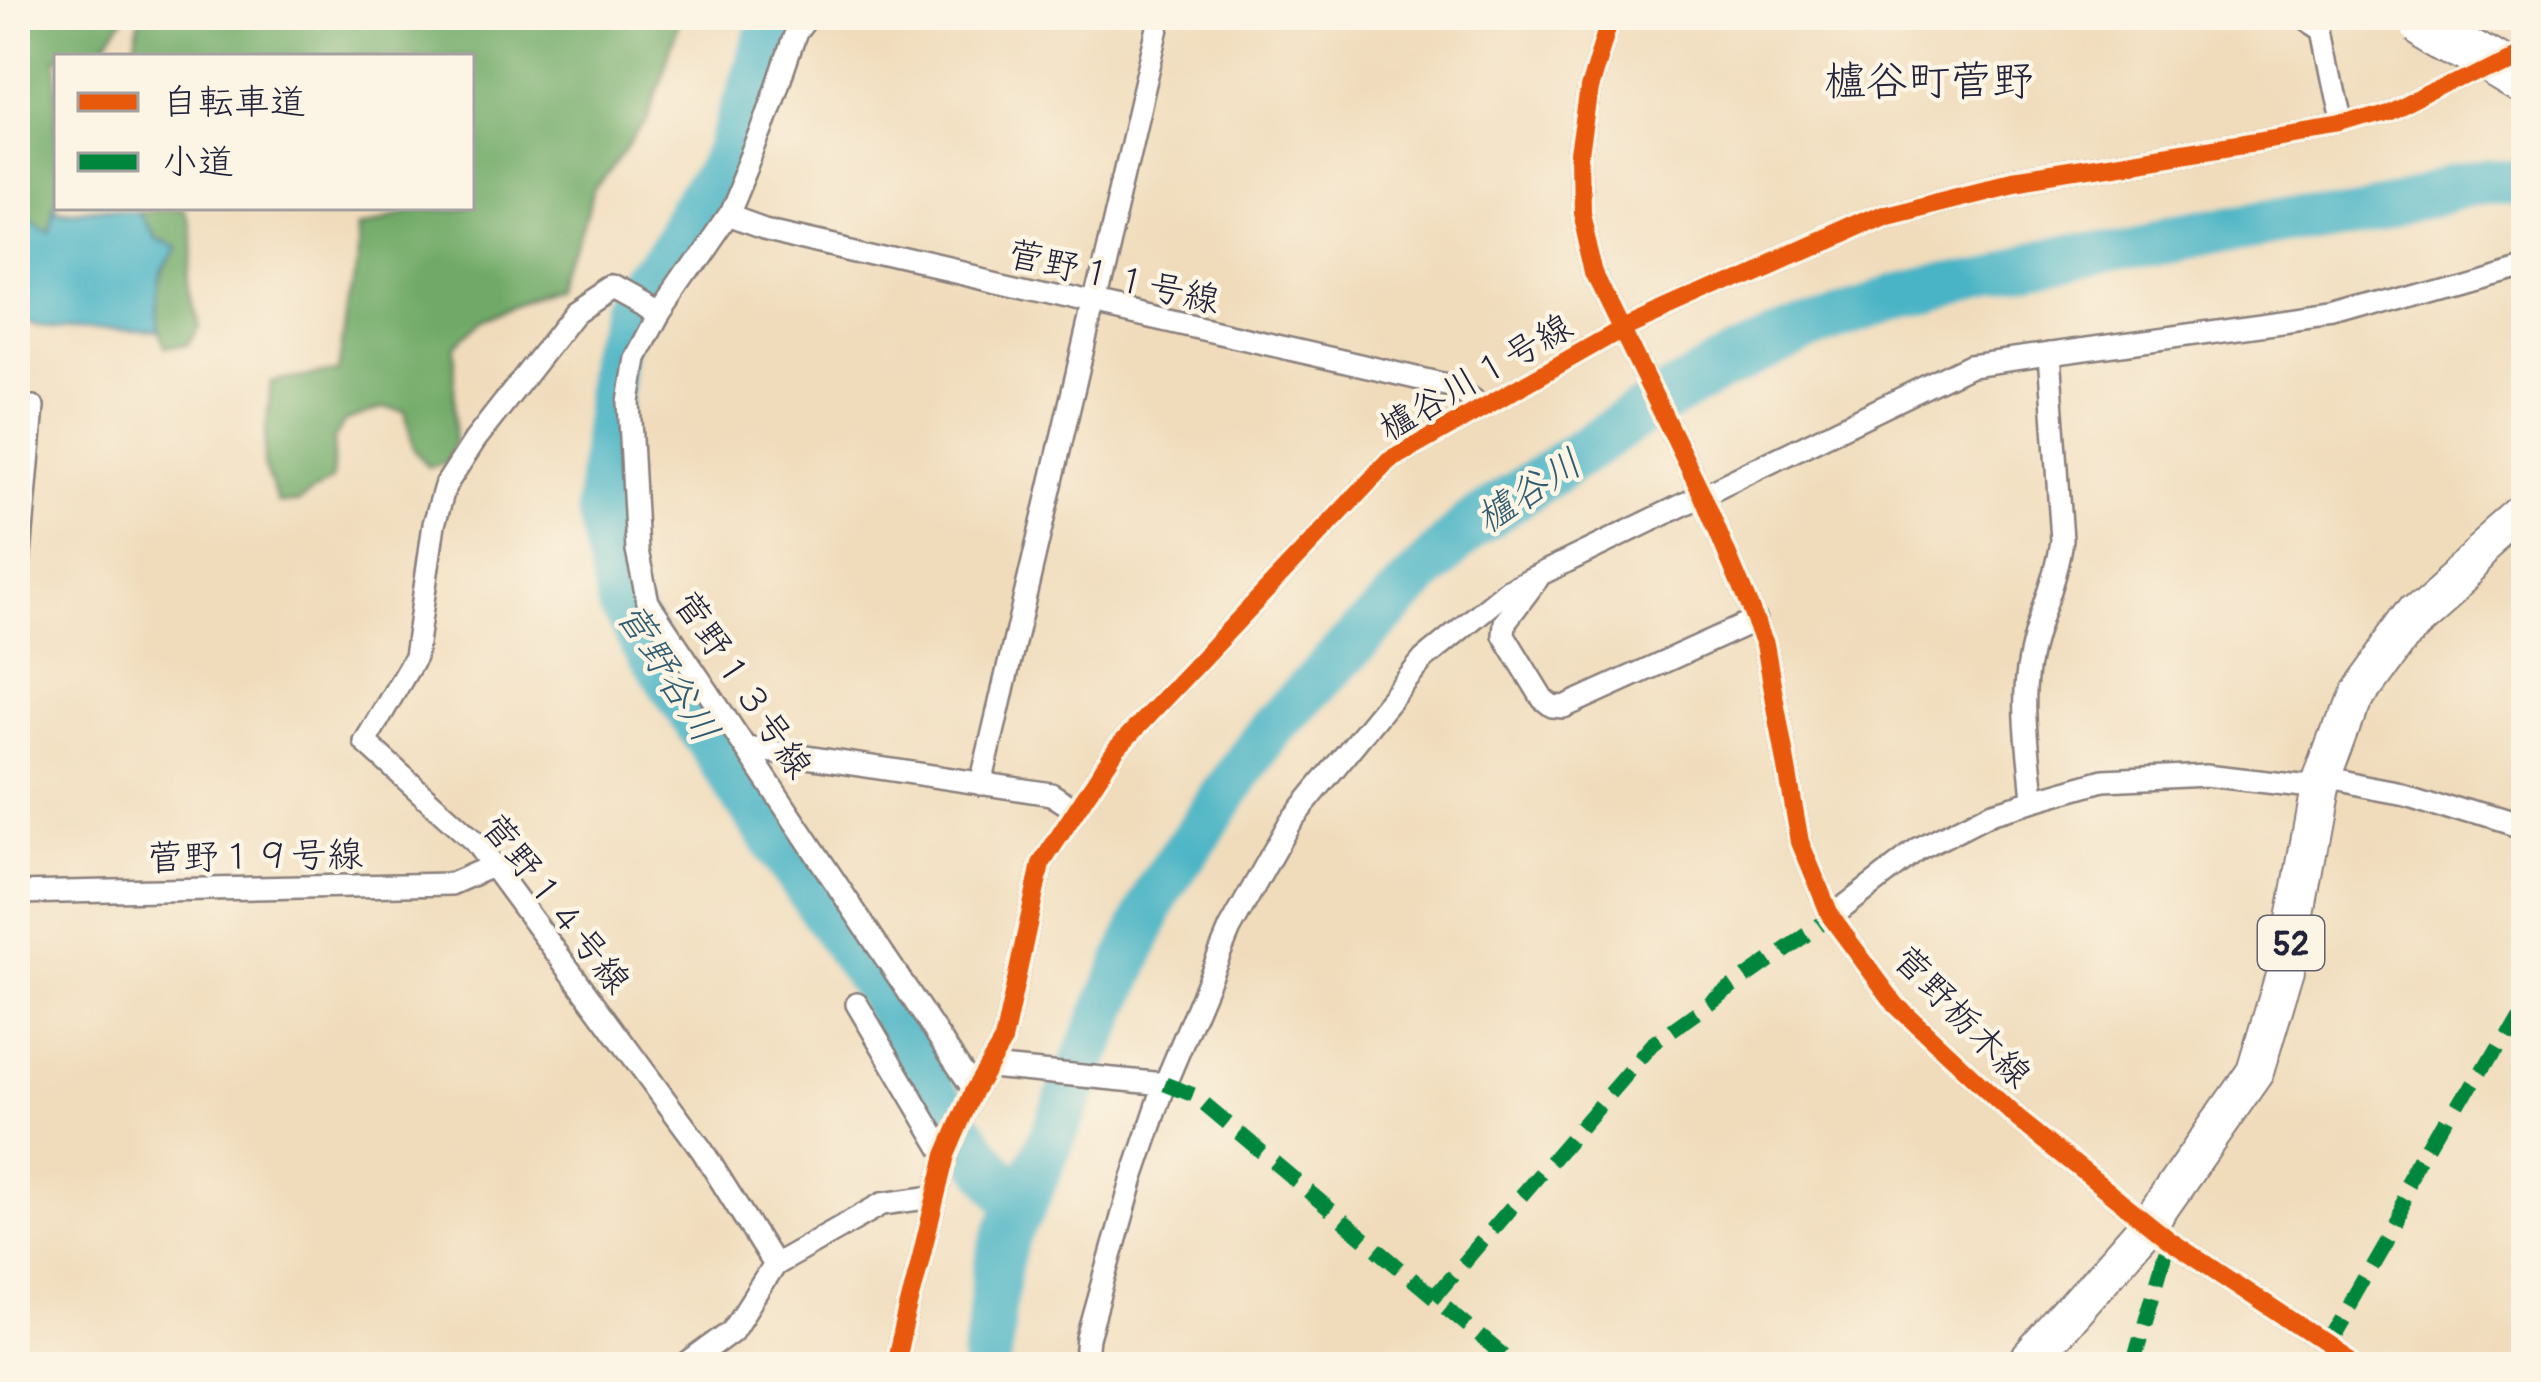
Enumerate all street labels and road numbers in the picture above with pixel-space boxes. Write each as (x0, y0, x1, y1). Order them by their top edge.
street label: 菅野１１号線 (1003, 231, 1224, 324)
street label: 櫨谷川１号線 (1371, 304, 1581, 451)
street label: 菅野１３号線 (664, 583, 822, 787)
street label: 菅野１４号線 (472, 805, 640, 1003)
street label: 菅野１９号線 (147, 832, 363, 881)
road number: 52 (2258, 916, 2324, 970)
street label: 菅野栃木線 (1883, 937, 2041, 1097)

